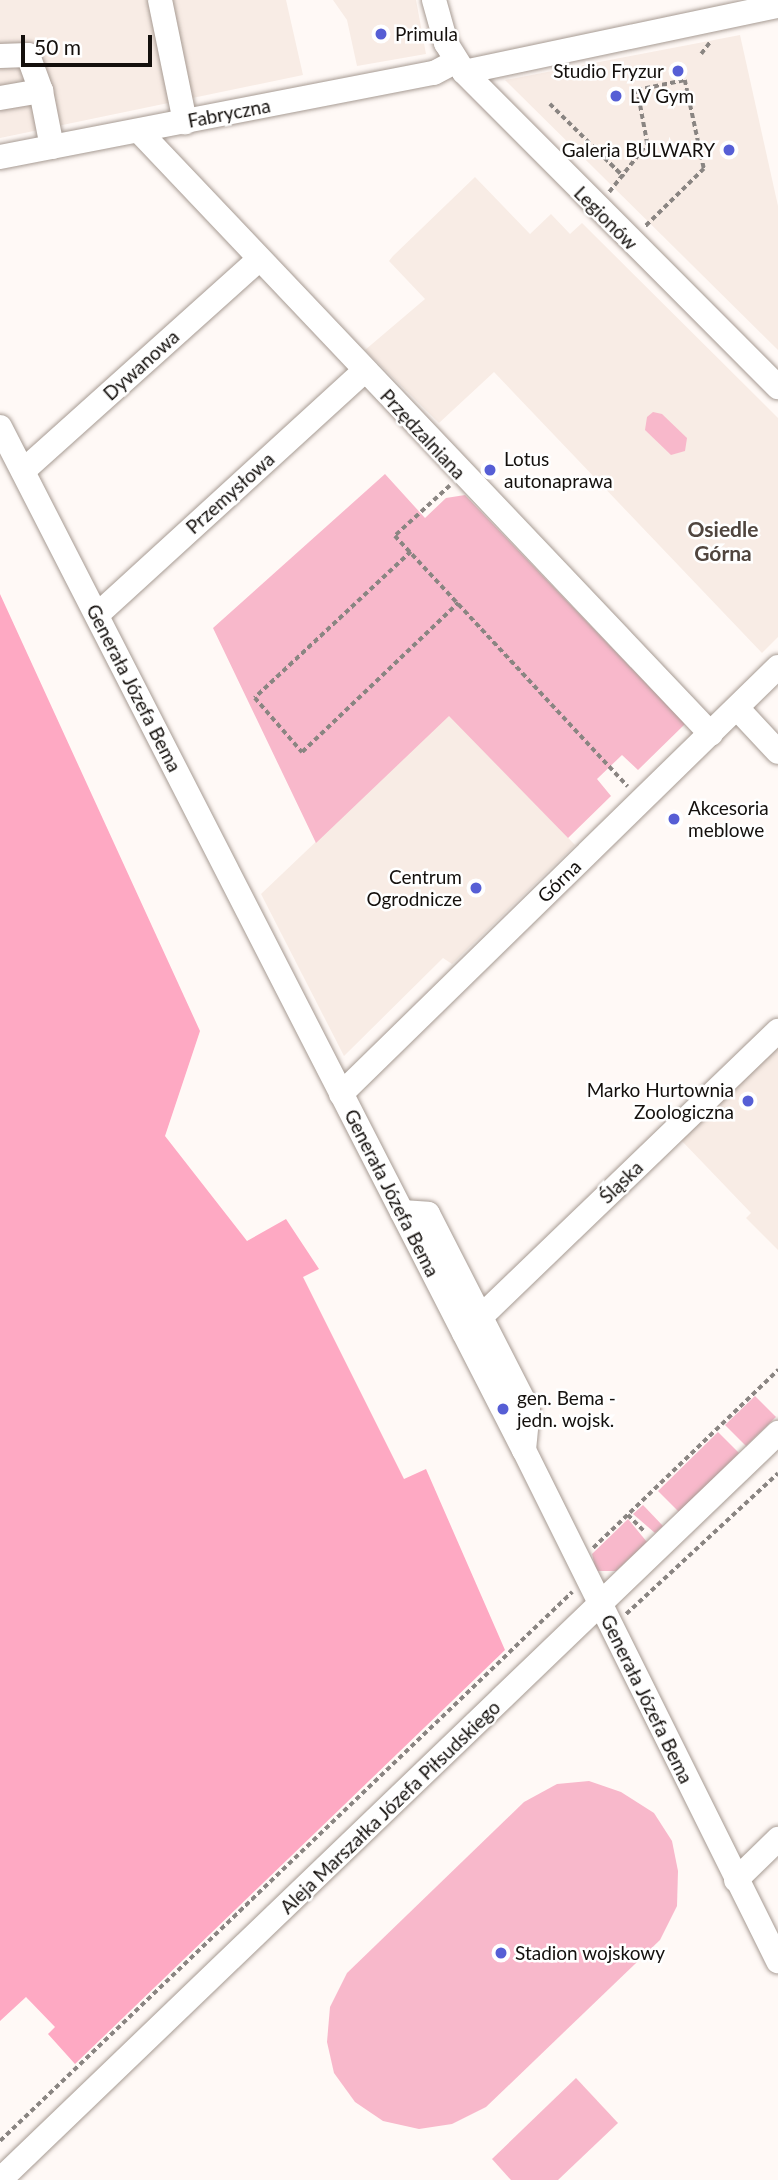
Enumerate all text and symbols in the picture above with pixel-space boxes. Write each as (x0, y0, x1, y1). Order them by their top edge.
scale bar (24, 21, 156, 65)
place label: Primula (395, 23, 458, 45)
marker: Primula (373, 26, 389, 42)
text: 50 m (34, 34, 81, 59)
place label: Studio Fryzur (553, 60, 664, 82)
marker: Studio Fryzur (670, 63, 686, 79)
place label: LV Gym (630, 85, 695, 107)
marker: LV Gym (608, 88, 624, 104)
street label: Fabryczna (186, 94, 272, 132)
place label: Galeria BULWARY (562, 139, 715, 161)
marker: Galeria BULWARY (721, 142, 737, 158)
street label: Legionów (569, 181, 643, 255)
street label: Dywanowa (98, 325, 184, 405)
street label: Przędzalniana (376, 384, 470, 484)
street label: Przemysłowa (181, 448, 279, 538)
place label: Lotus autonaprawa (504, 448, 613, 492)
marker: Lotus autonaprawa (482, 462, 498, 478)
district label: Osiedle Górna (688, 516, 758, 566)
street label: Generała Józefa Bema (82, 600, 186, 776)
place label: Akcesoria meblowe (688, 797, 769, 841)
marker: Akcesoria meblowe (666, 811, 682, 827)
street label: Górna (533, 855, 585, 907)
place label: Centrum Ogrodnicze (367, 866, 462, 910)
marker: Centrum Ogrodnicze (468, 880, 484, 896)
place label: Marko Hurtownia Zoologiczna (587, 1079, 734, 1123)
marker: Marko Hurtownia Zoologiczna (740, 1093, 756, 1109)
street label: Generała Józefa Bema (340, 1105, 444, 1281)
street label: Śląska (595, 1156, 647, 1208)
place label: gen. Bema - jedn. wojsk. (517, 1387, 616, 1431)
marker: gen. Bema - jedn. wojsk. (495, 1401, 511, 1417)
street label: Generała Józefa Bema (596, 1611, 698, 1787)
street label: Aleja Marszałka Józefa Piłsudskiego (275, 1695, 505, 1919)
place label: Stadion wojskowy (515, 1942, 665, 1964)
marker: Stadion wojskowy (493, 1945, 509, 1961)

